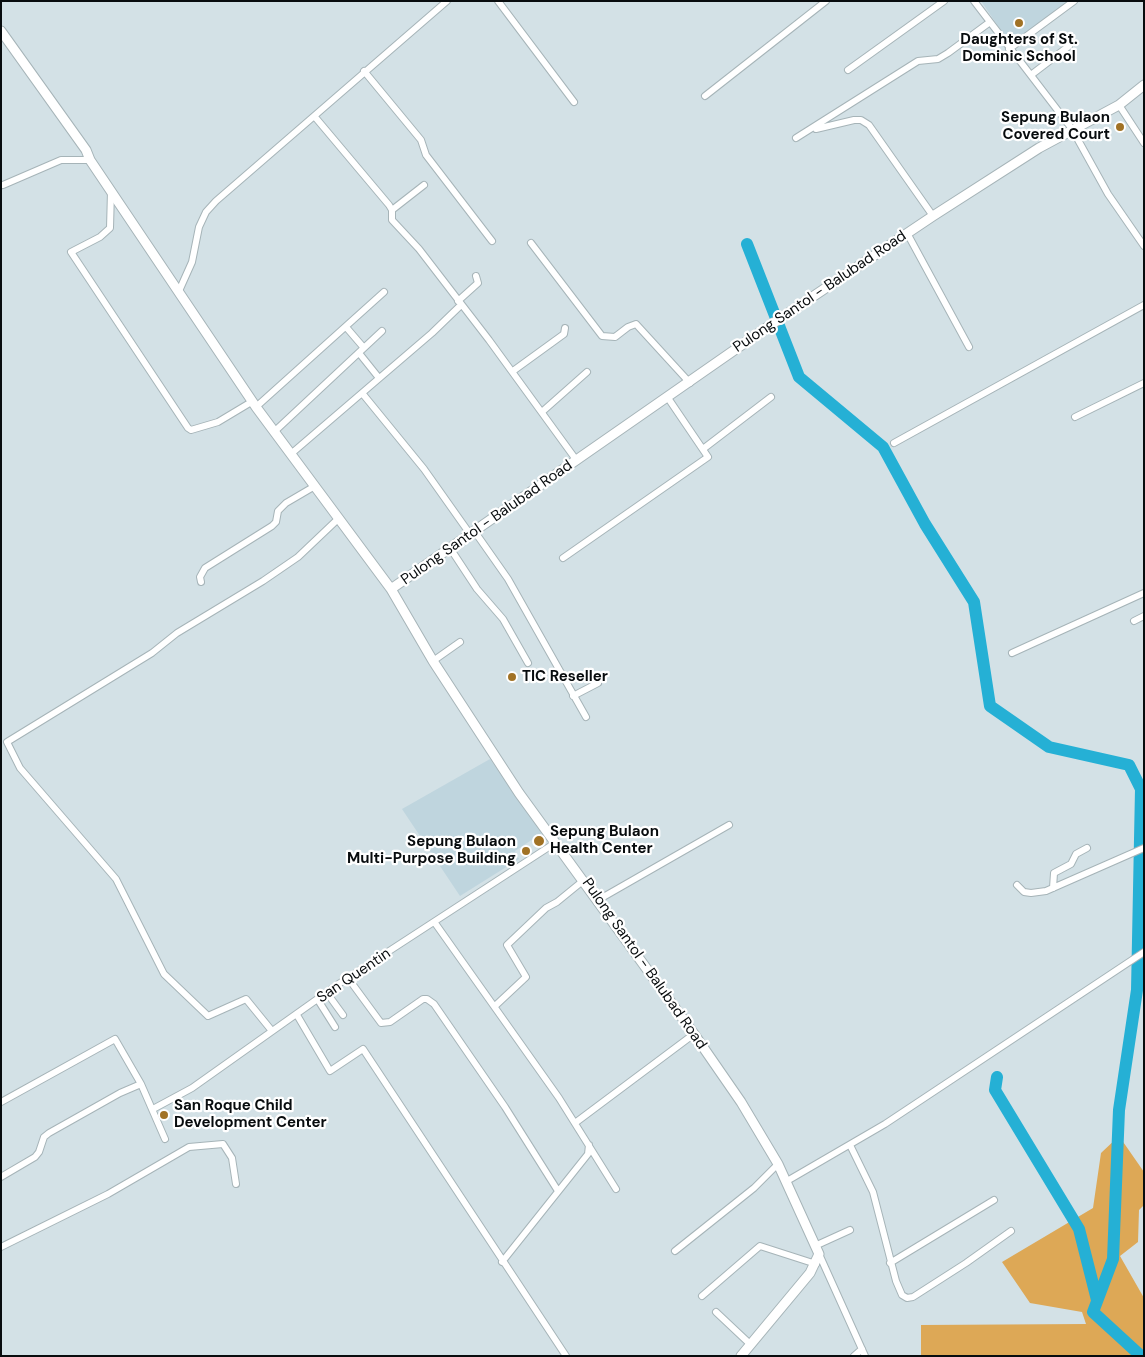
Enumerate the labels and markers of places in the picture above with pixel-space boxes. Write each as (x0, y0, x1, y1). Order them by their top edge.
marker: Daughters of St. Dominic School (1013, 17, 1025, 29)
place label: Daughters of St. Dominic School (960, 31, 1078, 66)
place label: Sepung Bulaon Covered Court (1001, 109, 1110, 144)
marker: Sepung Bulaon Covered Court (1114, 121, 1126, 133)
place label: TIC Reseller (522, 668, 608, 686)
marker: TIC Reseller (506, 671, 518, 683)
place label: Sepung Bulaon Health Center (550, 823, 659, 858)
place label: Sepung Bulaon Multi-Purpose Building (347, 833, 516, 868)
marker: Sepung Bulaon Health Center (532, 834, 546, 848)
marker: Sepung Bulaon Multi-Purpose Building (520, 845, 532, 857)
place label: San Roque Child Development Center (174, 1097, 327, 1132)
marker: San Roque Child Development Center (158, 1109, 170, 1121)

